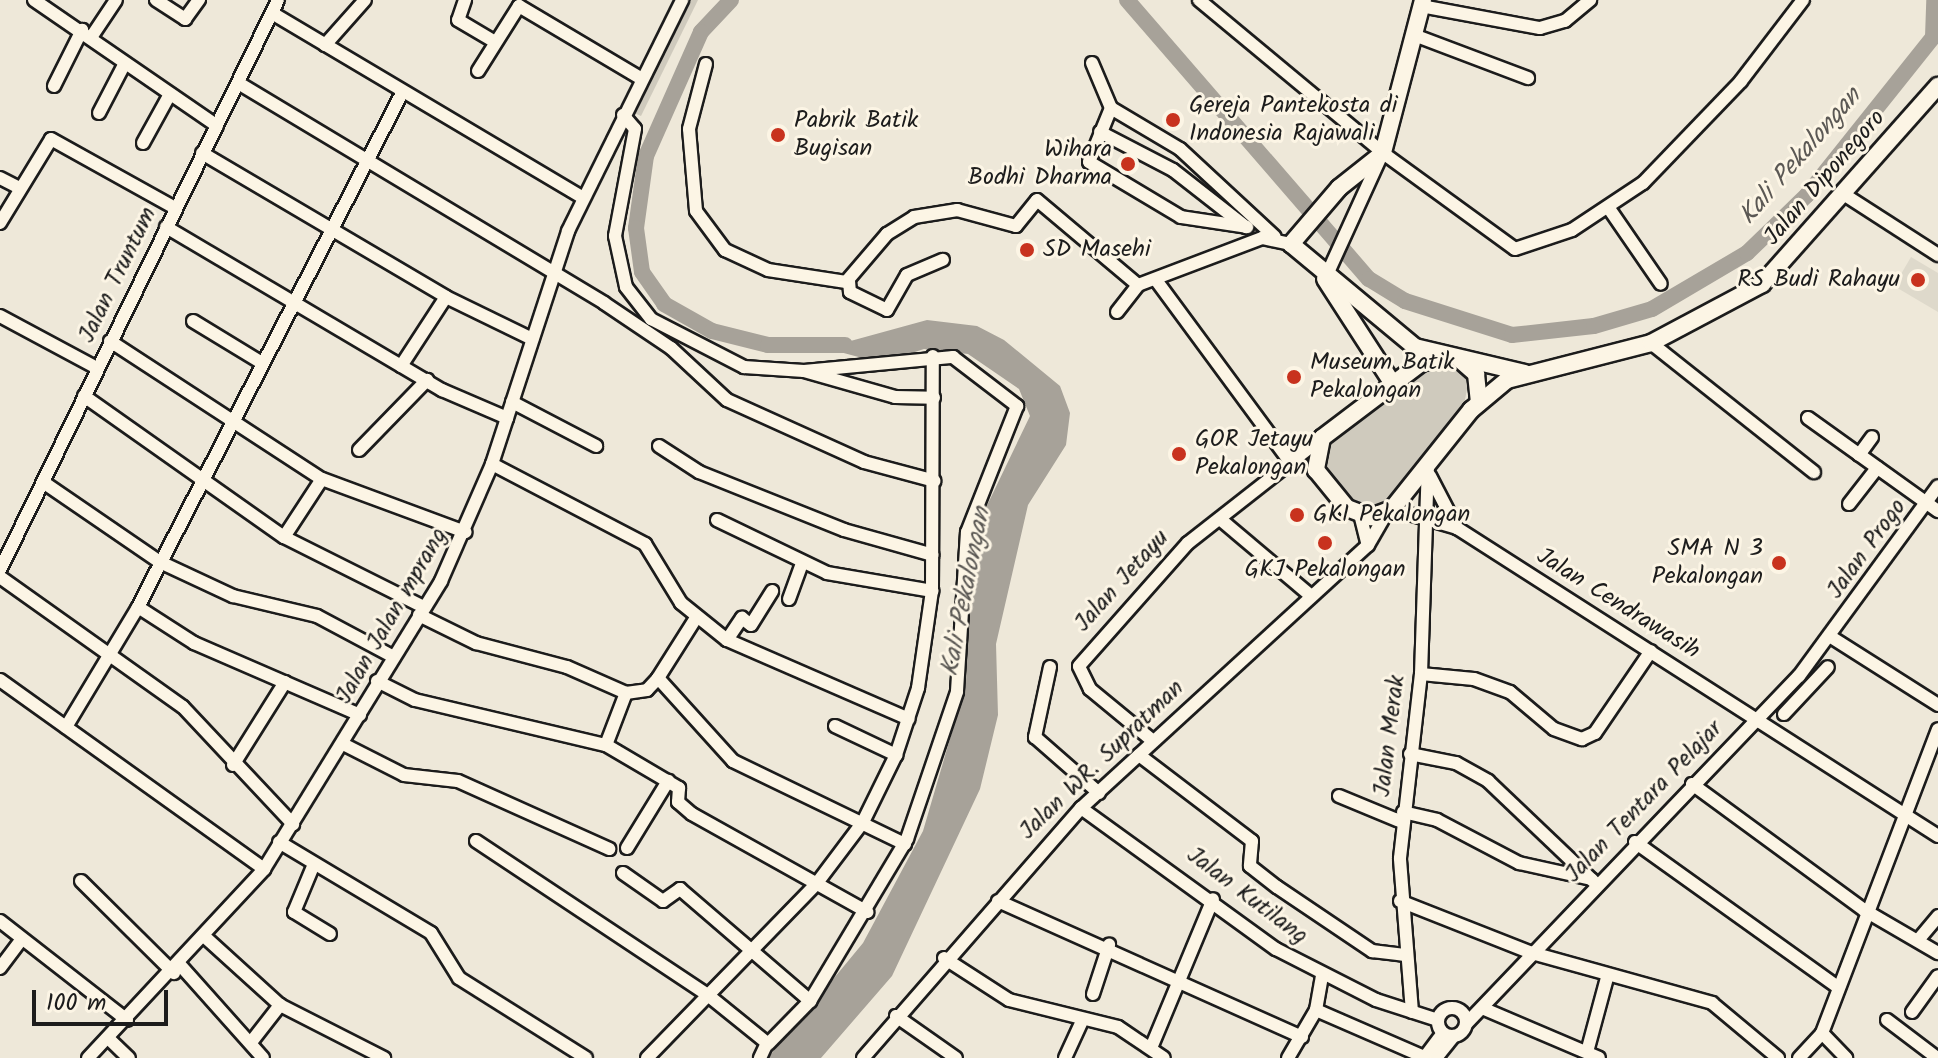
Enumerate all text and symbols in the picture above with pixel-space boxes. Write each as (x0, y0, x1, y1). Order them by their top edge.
water label: Kali Pekalongan (1733, 82, 1869, 232)
place label: Gereja Pantekosta di Indonesia Rajawali (1189, 92, 1398, 148)
street label: Jalan Diponegoro (1758, 104, 1892, 252)
place label: Pabrik Batik Bugisan (794, 107, 918, 163)
marker: Gereja Pantekosta di Indonesia Rajawali (1164, 111, 1182, 129)
marker: Pabrik Batik Bugisan (769, 126, 787, 144)
place label: Wihara Bodhi Dharma (968, 136, 1112, 192)
marker: Wihara Bodhi Dharma (1119, 155, 1137, 173)
street label: Jalan Truntum (73, 203, 163, 347)
place label: SD Masehi (1043, 236, 1151, 264)
marker: SD Masehi (1018, 241, 1036, 259)
place label: RS Budi Rahayu (1737, 266, 1900, 294)
marker: RS Budi Rahayu (1907, 269, 1929, 291)
place label: Museum Batik Pekalongan (1310, 349, 1455, 405)
marker: Museum Batik Pekalongan (1285, 368, 1303, 386)
place label: GOR Jetayu Pekalongan (1195, 426, 1313, 482)
marker: GOR Jetayu Pekalongan (1170, 445, 1188, 463)
street label: Jalan Progo (1821, 494, 1913, 604)
place label: GKI Pekalongan (1313, 501, 1470, 529)
water label: Kali Pekalongan (935, 505, 999, 679)
marker: GKI Pekalongan (1288, 506, 1306, 524)
street label: Jalan Jalan mprang (330, 523, 454, 709)
street label: Jalan Jetayu (1069, 524, 1175, 638)
marker: GKJ Pekalongan (1316, 534, 1334, 552)
place label: SMA N 3 Pekalongan (1652, 535, 1763, 591)
street label: Jalan Cendrawasih (1531, 542, 1705, 666)
marker: SMA N 3 Pekalongan (1770, 554, 1788, 572)
place label: GKJ Pekalongan (1244, 556, 1406, 584)
street label: Jalan WR. Supratman (1014, 674, 1190, 846)
street label: Jalan Merak (1368, 674, 1412, 798)
street label: Jalan Tentara Pelajar (1559, 715, 1729, 889)
street label: Jalan Kutilang (1181, 841, 1313, 951)
scale bar (36, 974, 172, 1024)
text: 100 m (46, 984, 106, 1023)

